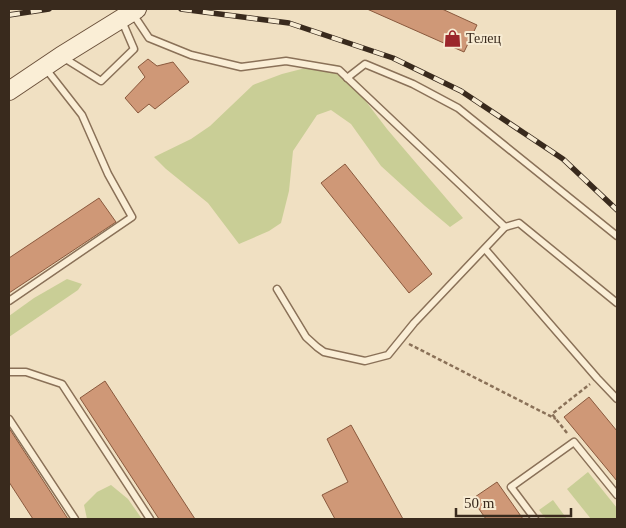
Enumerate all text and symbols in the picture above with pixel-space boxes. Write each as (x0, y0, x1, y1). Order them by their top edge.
shop icon: Телец (442, 28, 462, 48)
place label: Телец (466, 31, 501, 46)
scale bar (456, 486, 571, 518)
text: 50 m (464, 495, 495, 511)

